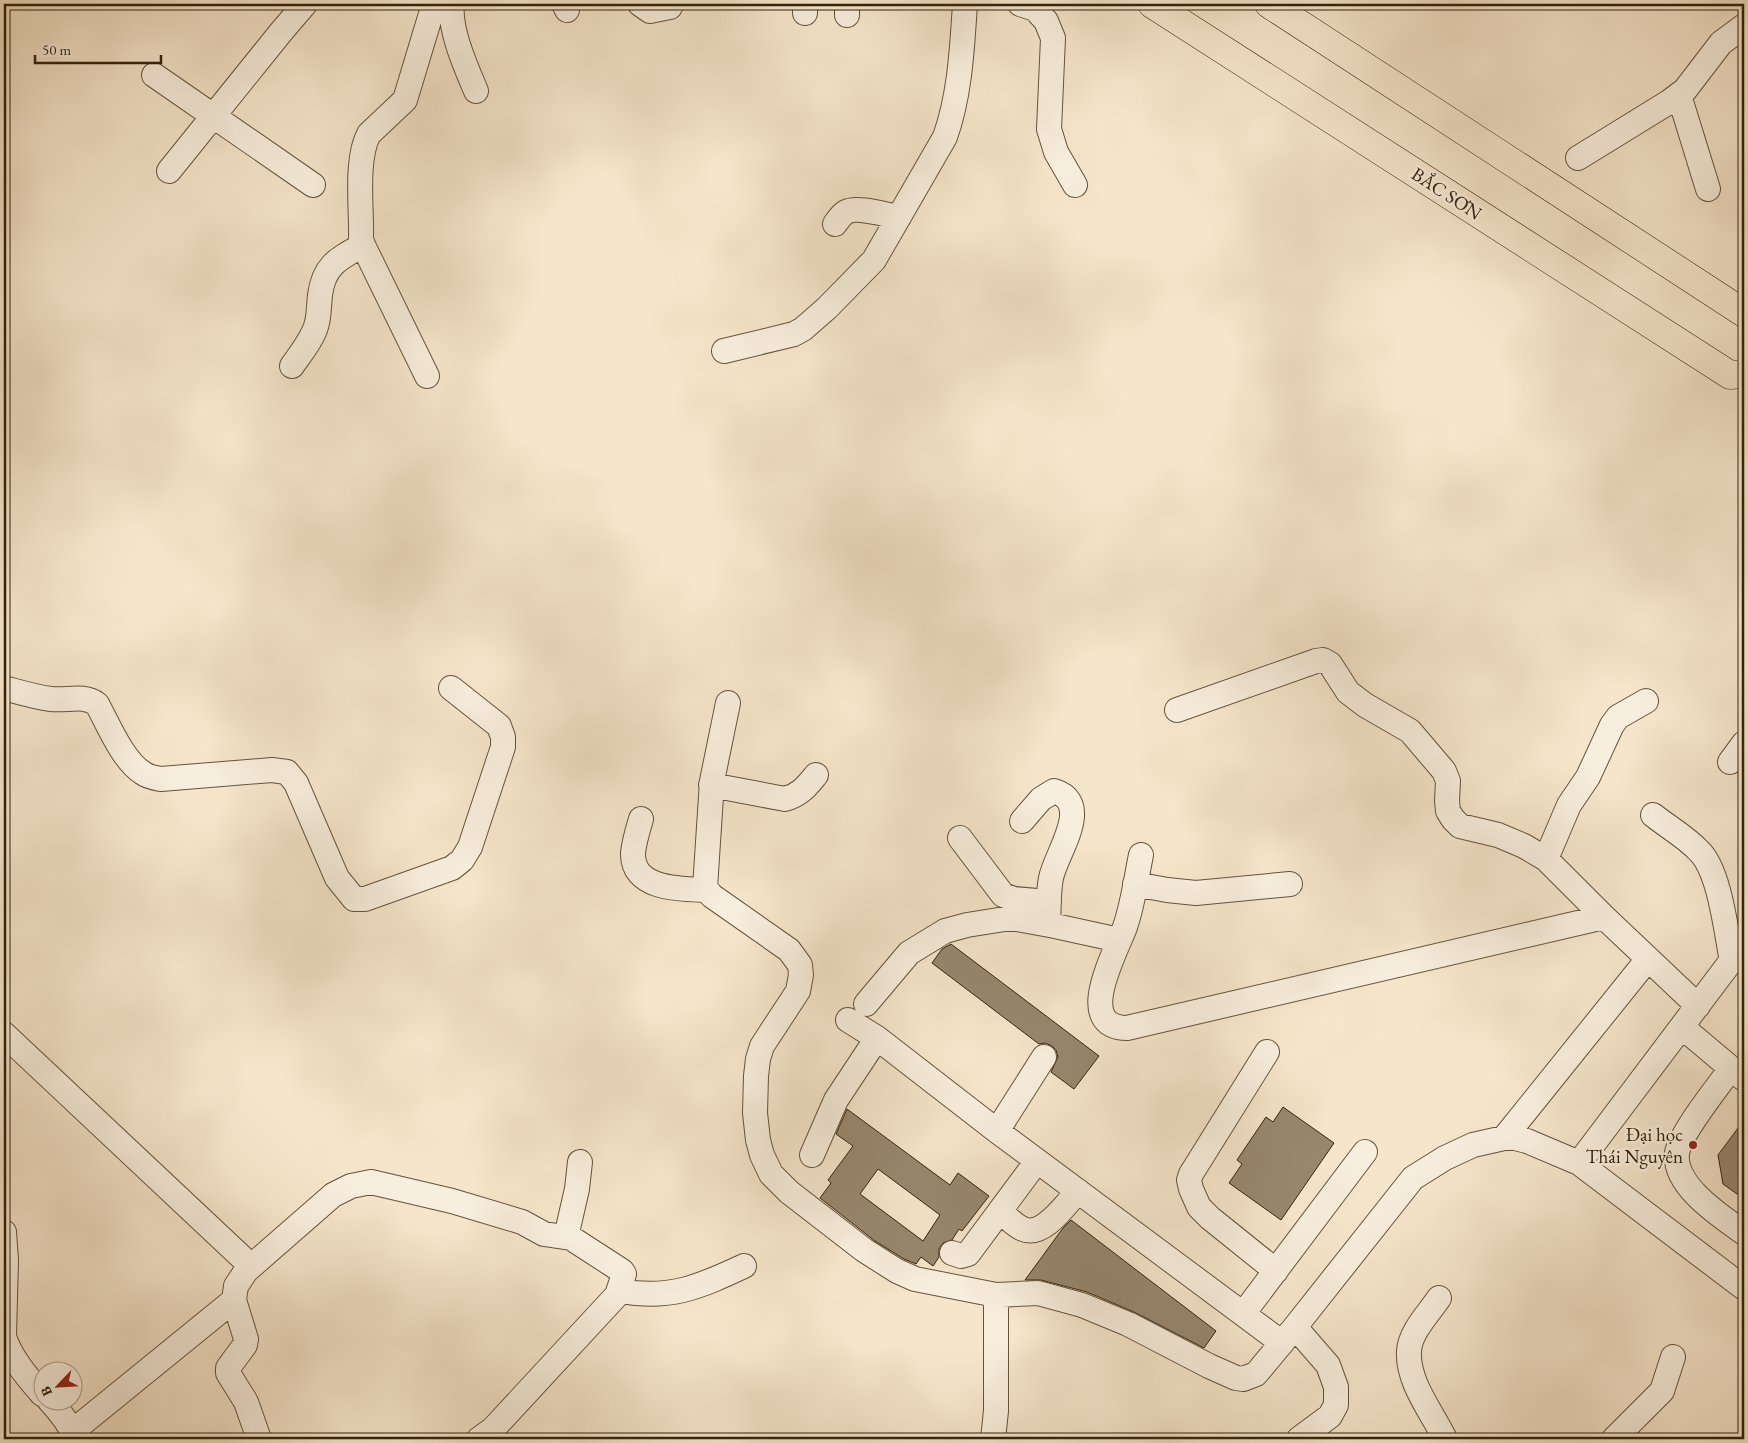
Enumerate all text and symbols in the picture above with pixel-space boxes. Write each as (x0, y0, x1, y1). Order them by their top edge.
scale bar (35, 32, 161, 64)
text: 50 m (42, 40, 71, 59)
street label: BẮC SƠN (1407, 161, 1487, 226)
place label: Đại học Thái Nguyên (1586, 1122, 1683, 1169)
marker: Đại học Thái Nguyên (1687, 1139, 1699, 1151)
north arrow (32, 1360, 82, 1410)
text: B (36, 1384, 56, 1399)

